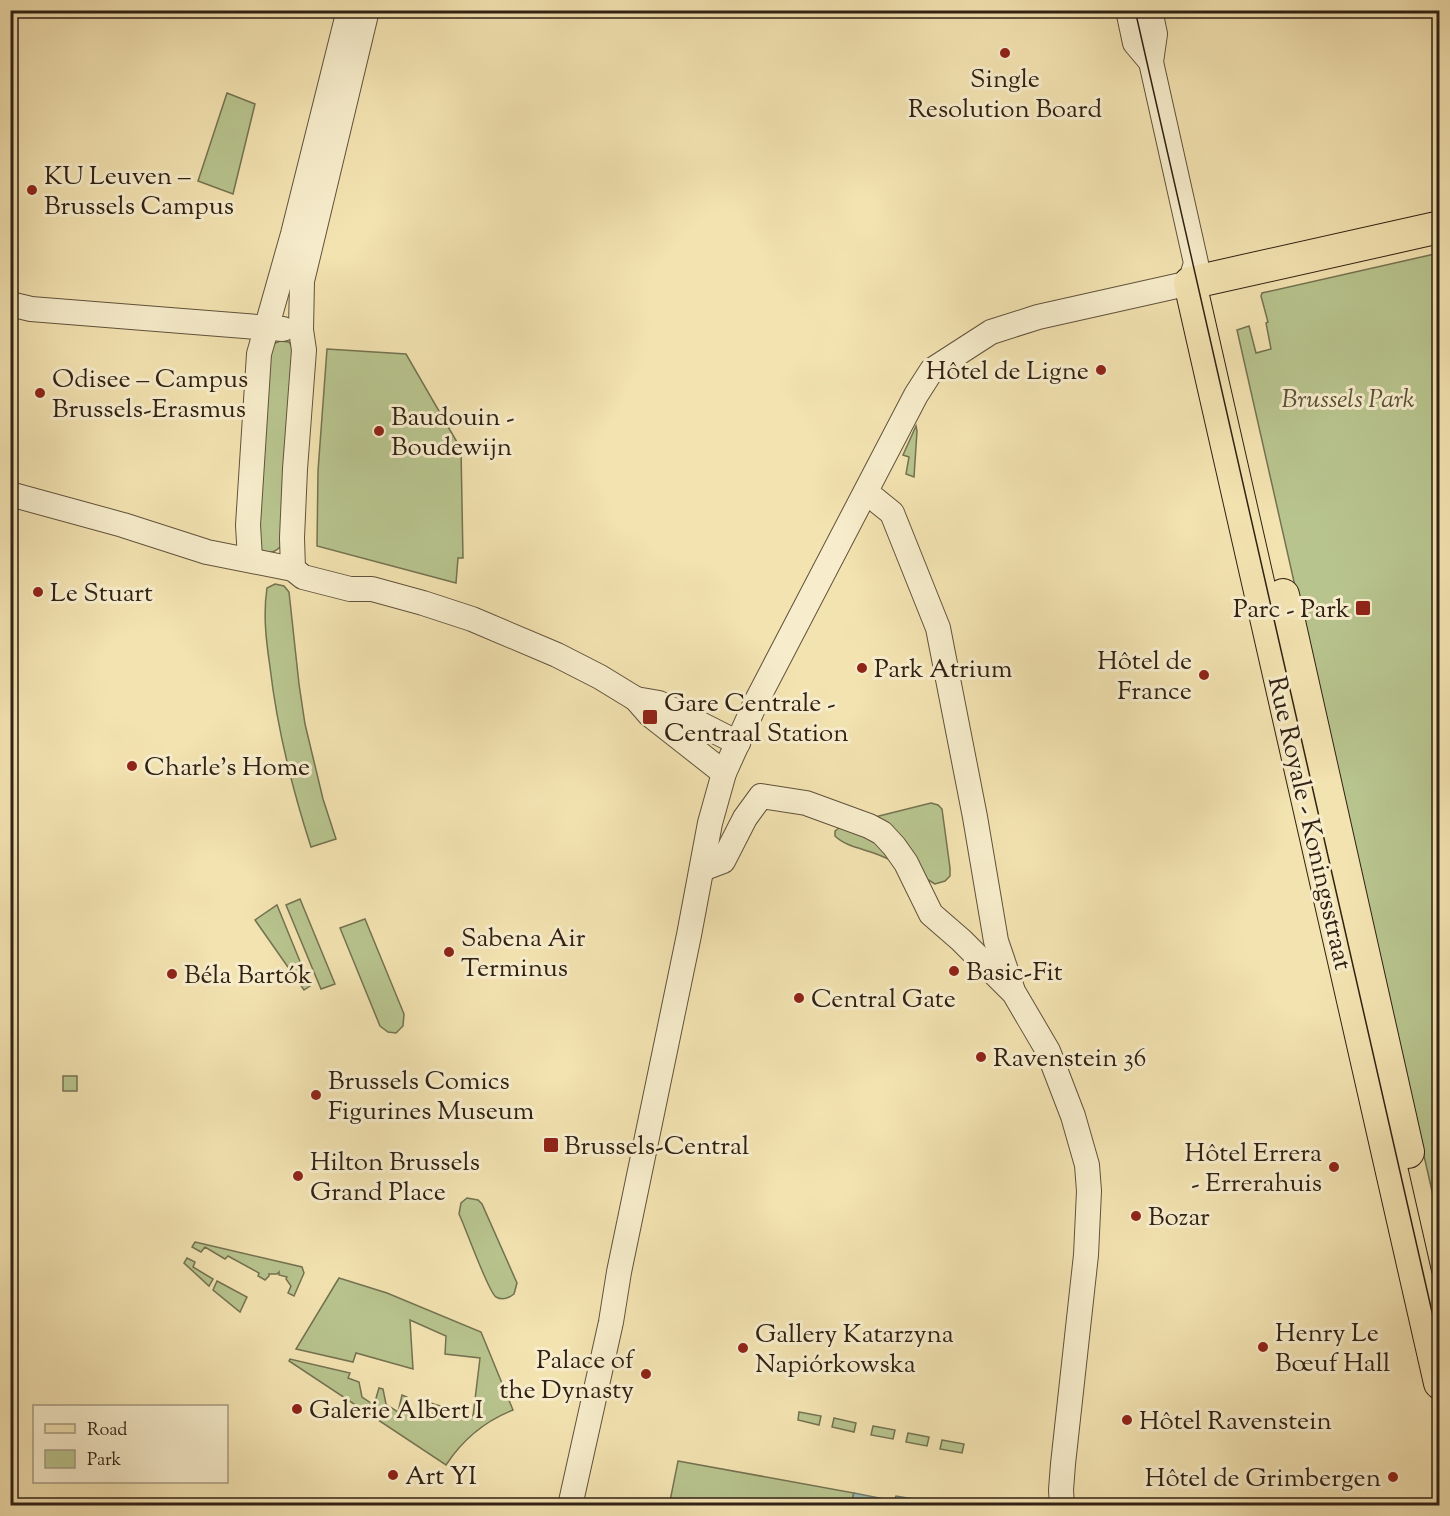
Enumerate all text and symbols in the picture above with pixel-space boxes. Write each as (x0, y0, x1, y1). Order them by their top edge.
marker: Single Resolution Board (998, 46, 1012, 60)
place label: Single Resolution Board (908, 62, 1102, 129)
place label: KU Leuven – Brussels Campus (44, 159, 234, 226)
marker: KU Leuven – Brussels Campus (25, 183, 39, 197)
place label: Hôtel de Ligne (926, 354, 1089, 391)
place label: Odisee – Campus Brussels-Erasmus (52, 362, 248, 429)
marker: Hôtel de Ligne (1094, 363, 1108, 377)
park label: Brussels Park (1282, 382, 1415, 419)
marker: Odisee – Campus Brussels-Erasmus (33, 386, 47, 400)
place label: Baudouin - Boudewijn (391, 400, 515, 467)
marker: Baudouin - Boudewijn (372, 424, 386, 438)
place label: Le Stuart (50, 576, 153, 613)
marker: Le Stuart (31, 585, 45, 599)
place label: Parc - Park (1233, 592, 1350, 629)
marker: Parc - Park (1354, 599, 1372, 617)
place label: Hôtel de France (1097, 644, 1192, 711)
place label: Park Atrium (874, 652, 1012, 689)
marker: Park Atrium (855, 661, 869, 675)
marker: Hôtel de France (1197, 668, 1211, 682)
street label: Rue Royale - Koningsstraat (1257, 673, 1360, 974)
place label: Gare Centrale - Centraal Station (664, 686, 849, 753)
marker: Gare Centrale - Centraal Station (641, 708, 659, 726)
place label: Charle's Home (144, 750, 310, 787)
marker: Charle's Home (125, 759, 139, 773)
place label: Sabena Air Terminus (461, 921, 586, 988)
marker: Sabena Air Terminus (442, 945, 456, 959)
place label: Basic-Fit (966, 955, 1063, 992)
place label: Béla Bartók (184, 958, 312, 995)
marker: Basic-Fit (947, 964, 961, 978)
marker: Béla Bartók (165, 967, 179, 981)
place label: Central Gate (811, 982, 956, 1019)
marker: Central Gate (792, 991, 806, 1005)
place label: Ravenstein 36 (993, 1041, 1146, 1078)
marker: Ravenstein 36 (974, 1050, 988, 1064)
place label: Brussels Comics Figurines Museum (328, 1064, 534, 1131)
marker: Brussels Comics Figurines Museum (309, 1088, 323, 1102)
place label: Brussels-Central (564, 1129, 749, 1166)
marker: Brussels-Central (542, 1136, 560, 1154)
place label: Hôtel Errera - Errerahuis (1185, 1136, 1322, 1203)
place label: Hilton Brussels Grand Place (310, 1145, 480, 1212)
marker: Hôtel Errera - Errerahuis (1327, 1160, 1341, 1174)
marker: Hilton Brussels Grand Place (291, 1169, 305, 1183)
place label: Bozar (1148, 1200, 1210, 1237)
marker: Bozar (1129, 1209, 1143, 1223)
place label: Henry Le Bœuf Hall (1275, 1316, 1390, 1383)
place label: Gallery Katarzyna Napiórkowska (755, 1317, 954, 1384)
marker: Henry Le Bœuf Hall (1256, 1340, 1270, 1354)
marker: Gallery Katarzyna Napiórkowska (736, 1341, 750, 1355)
place label: Palace of the Dynasty (500, 1343, 635, 1410)
marker: Palace of the Dynasty (639, 1367, 653, 1381)
place label: Galerie Albert I (309, 1393, 484, 1430)
marker: Galerie Albert I (290, 1402, 304, 1416)
place label: Hôtel Ravenstein (1139, 1404, 1332, 1441)
legend (33, 1405, 228, 1483)
marker: Hôtel Ravenstein (1120, 1413, 1134, 1427)
text: Road (87, 1418, 127, 1444)
text: Park (87, 1448, 122, 1474)
place label: Art YI (405, 1459, 477, 1496)
place label: Hôtel de Grimbergen (1145, 1461, 1381, 1498)
marker: Art YI (386, 1468, 400, 1482)
marker: Hôtel de Grimbergen (1386, 1470, 1400, 1484)

